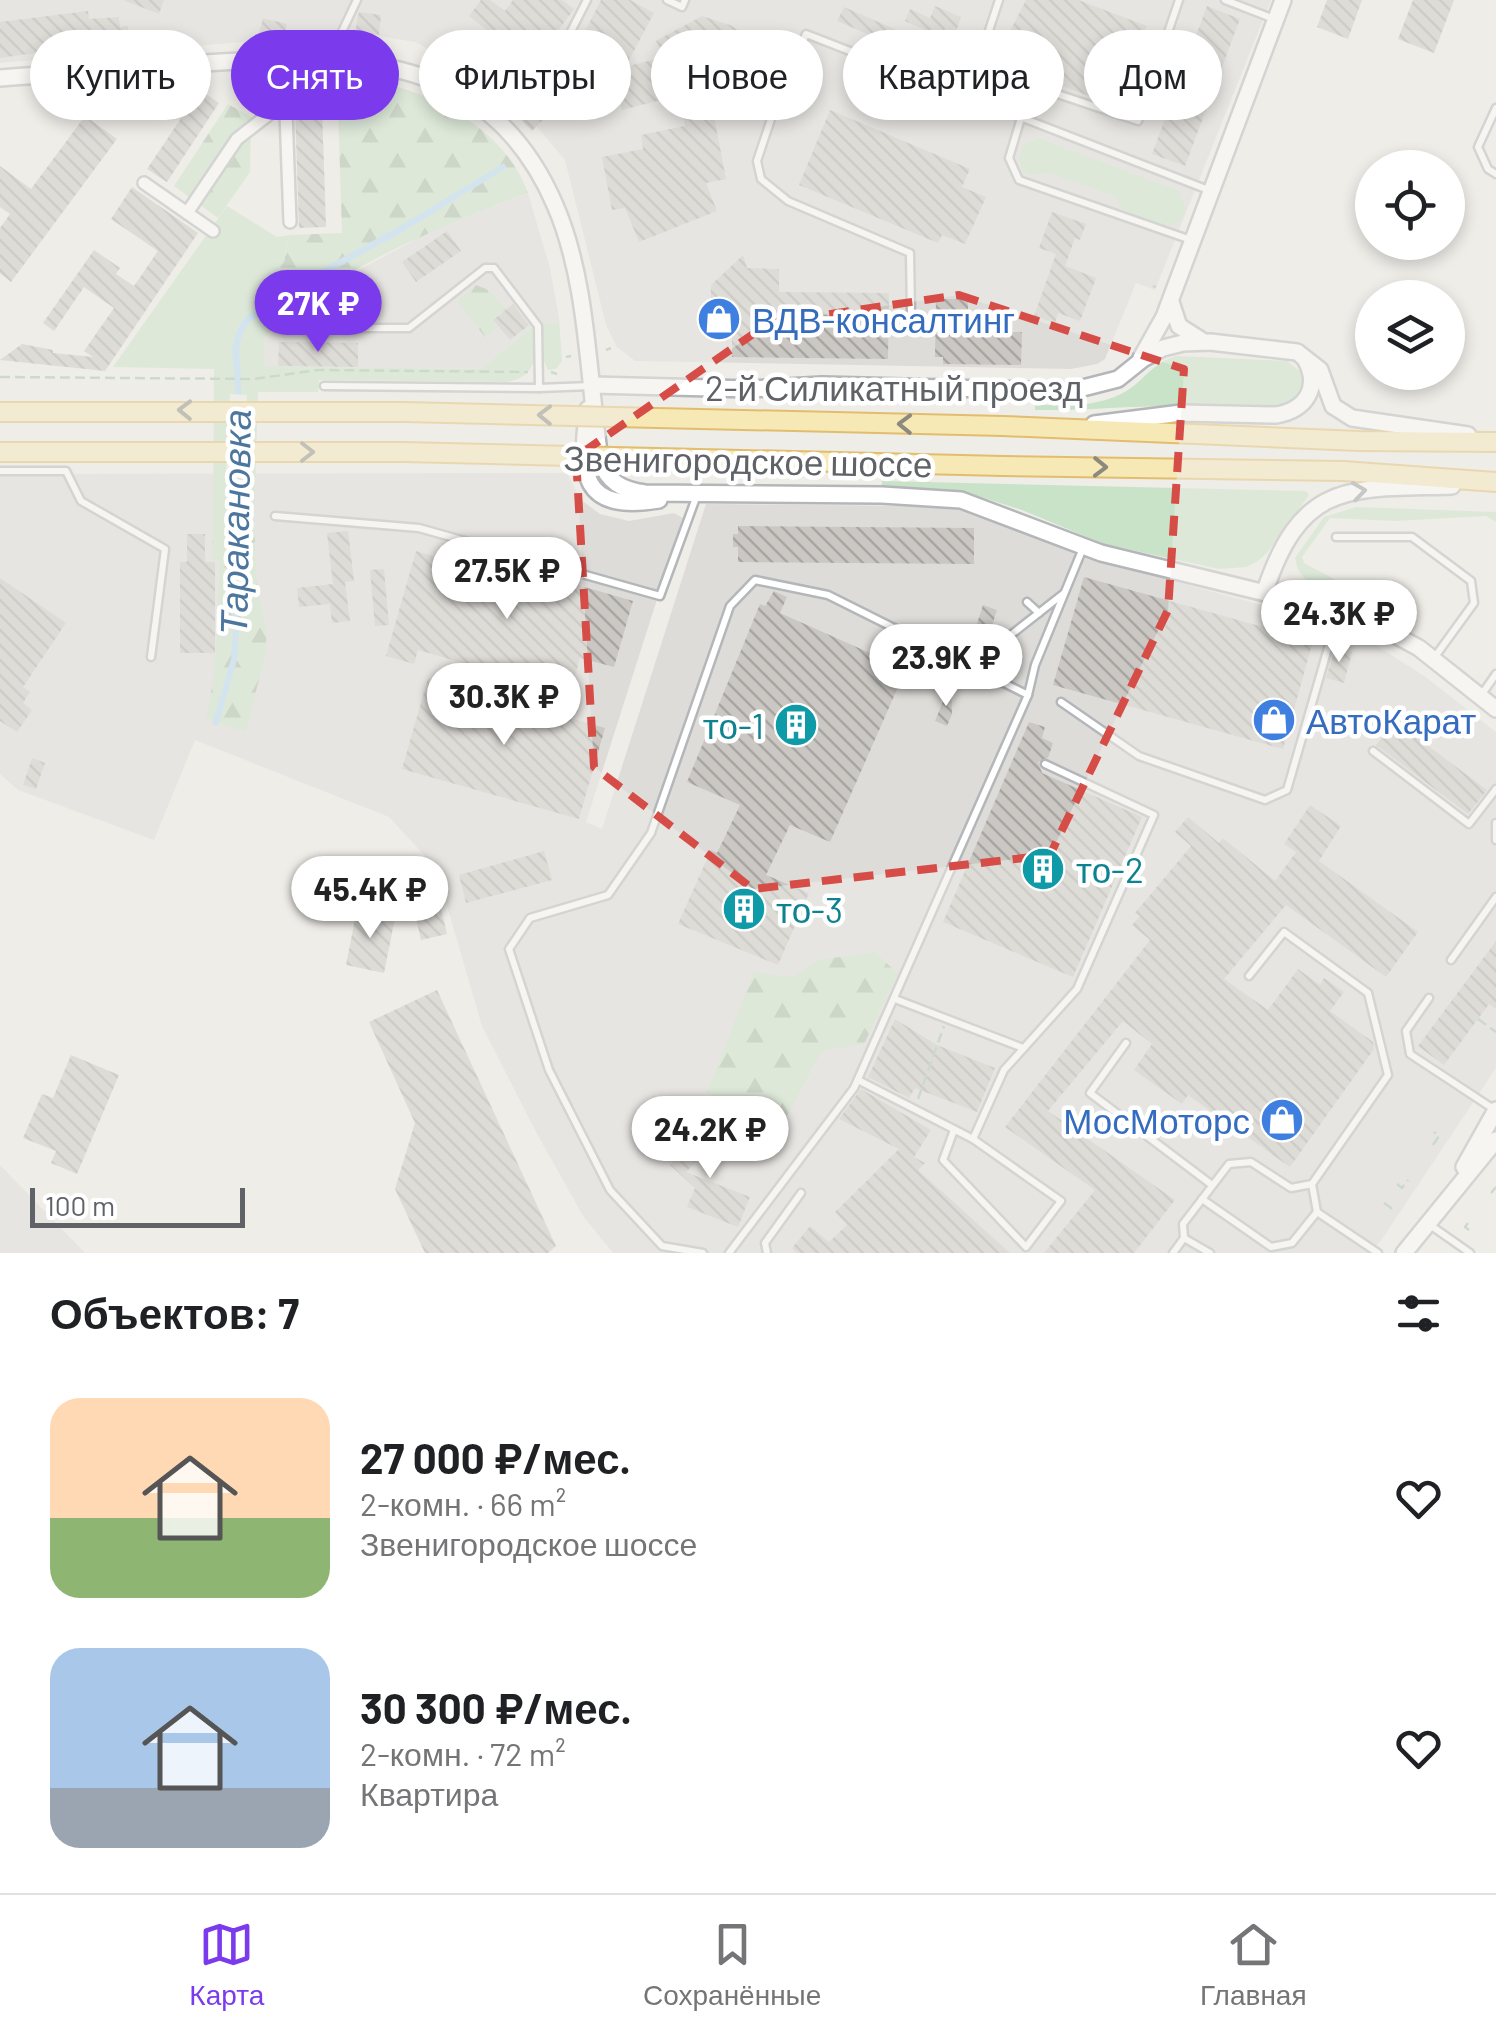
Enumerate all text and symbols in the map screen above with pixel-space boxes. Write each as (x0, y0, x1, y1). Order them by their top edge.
chip: Купить (30, 30, 211, 120)
chip: Снять (231, 30, 399, 120)
chip: Фильтры (419, 30, 631, 120)
chip: Новое (651, 30, 823, 120)
chip: Квартира (843, 30, 1064, 120)
chip: Дом (1084, 30, 1222, 120)
map controls (1355, 150, 1465, 390)
button: locate (1355, 150, 1465, 260)
pin: 27K ₽ (248, 270, 388, 355)
button: layers (1355, 280, 1465, 390)
text: 27K ₽ (277, 283, 359, 321)
shop icon: ВДВ-консалтинг (696, 296, 742, 342)
place label: ВДВ-консалтинг (752, 298, 1015, 340)
street label: 2-й Силикатный проезд (705, 366, 1083, 408)
one-way arrow (177, 399, 192, 421)
one-way arrow (537, 405, 553, 426)
water label: Таракановка (209, 409, 259, 635)
one-way arrow (897, 413, 913, 434)
street label: Звенигородское шоссе (563, 436, 933, 484)
one-way arrow (300, 441, 316, 462)
one-way arrow (1093, 456, 1108, 478)
one-way arrow (1351, 481, 1367, 502)
pin: 27.5K ₽ (415, 537, 599, 622)
text: 27.5K ₽ (454, 550, 560, 588)
pin: 24.3K ₽ (1247, 580, 1431, 665)
text: 24.3K ₽ (1283, 593, 1395, 631)
pin: 23.9K ₽ (854, 624, 1038, 709)
text: 23.9K ₽ (891, 637, 1001, 675)
pin: 30.3K ₽ (412, 663, 596, 748)
text: 30.3K ₽ (449, 676, 559, 714)
shop icon: АвтоКарат (1251, 697, 1297, 743)
place label: АвтоКарат (1306, 699, 1476, 741)
building icon: то-1 (773, 702, 819, 748)
place label: то-1 (703, 704, 764, 746)
building icon: то-2 (1020, 846, 1066, 892)
place label: то-2 (1076, 848, 1144, 890)
pin: 45.4K ₽ (278, 856, 462, 941)
text: 45.4K ₽ (313, 869, 427, 907)
building icon: то-3 (721, 886, 767, 932)
place label: то-3 (776, 888, 843, 930)
pin: 24.2K ₽ (618, 1096, 802, 1181)
shop icon: МосМоторс (1259, 1097, 1305, 1143)
place label: МосМоторс (1063, 1099, 1250, 1141)
text: 24.2K ₽ (654, 1109, 766, 1147)
scale bar (30, 1183, 245, 1228)
text: 100 m (45, 1188, 115, 1222)
icon: filters (1391, 1286, 1446, 1341)
text: Объектов: 7 (50, 1287, 299, 1337)
text: 27 000 ₽/мес. (360, 1432, 631, 1482)
icon: home (130, 1438, 250, 1558)
icon: heart (1391, 1471, 1446, 1526)
text: 2-комн. · 66 m² (360, 1484, 566, 1522)
text: Звенигородское шоссе (360, 1524, 697, 1562)
text: 30 300 ₽/мес. (360, 1682, 632, 1732)
icon: home (130, 1688, 250, 1808)
icon: heart (1391, 1721, 1446, 1776)
text: 2-комн. · 72 m² (360, 1734, 566, 1772)
text: Квартира (360, 1774, 498, 1812)
tab: Карта (189, 1917, 264, 2012)
tab: Сохранённые (643, 1917, 821, 2012)
tab: Главная (1200, 1917, 1307, 2012)

